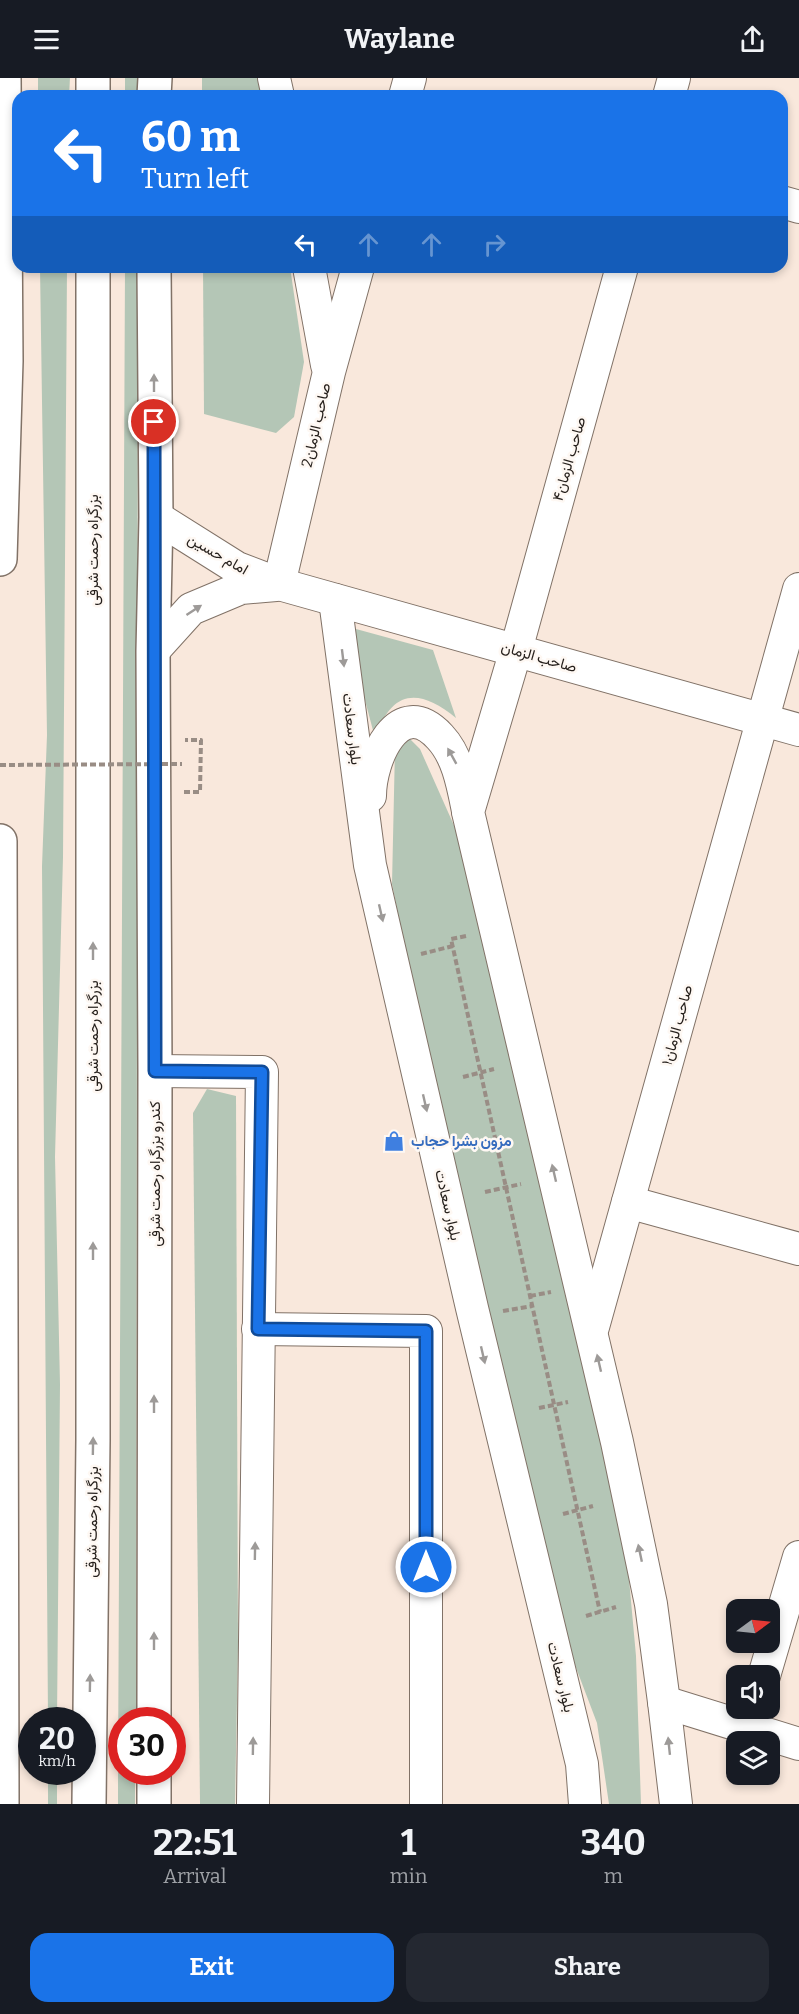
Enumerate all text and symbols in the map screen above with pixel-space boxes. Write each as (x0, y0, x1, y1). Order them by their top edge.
icon: menu (30, 23, 63, 56)
text: Waylane (344, 23, 455, 55)
icon: share (736, 23, 769, 56)
text: 60 m (141, 112, 240, 162)
icon: left (42, 114, 120, 192)
text: Turn left (141, 163, 249, 195)
icon: left (289, 228, 322, 261)
icon: ahead (352, 228, 385, 261)
icon: ahead (415, 228, 448, 261)
icon: right (478, 228, 511, 261)
one-way arrow (149, 373, 159, 392)
street label: 2صاحب الزمان (298, 381, 334, 469)
pin (128, 396, 179, 447)
icon: arrive (137, 405, 170, 438)
street label: صاحب الزمان۴ (548, 415, 590, 503)
street label: بزرگراه رحمت شرقی (84, 494, 103, 606)
street label: امام حسین (184, 530, 251, 579)
one-way arrow (185, 604, 202, 615)
street label: صاحب الزمان (499, 638, 579, 676)
one-way arrow (338, 649, 347, 668)
street label: بلوار سعادت (339, 692, 365, 766)
one-way arrow (447, 747, 457, 764)
one-way arrow (376, 904, 386, 923)
one-way arrow (88, 941, 98, 960)
street label: بزرگراه رحمت شرقی (84, 980, 103, 1092)
street label: صاحب الزمان۱ (658, 983, 696, 1067)
one-way arrow (420, 1094, 430, 1113)
street label: کندرو بزرگراه رحمت شرقی (146, 1101, 165, 1247)
shop icon: مزون بشرا حجاب (382, 1129, 406, 1153)
place label: مزون بشرا حجاب (411, 1132, 512, 1150)
one-way arrow (549, 1163, 558, 1182)
street label: بلوار سعادت (431, 1168, 465, 1242)
one-way arrow (88, 1241, 98, 1260)
one-way arrow (479, 1345, 488, 1364)
one-way arrow (593, 1353, 603, 1372)
one-way arrow (149, 1395, 159, 1414)
one-way arrow (88, 1436, 98, 1455)
street label: بزرگراه رحمت شرقی (82, 1466, 103, 1578)
position arrow (394, 1535, 458, 1599)
one-way arrow (250, 1541, 260, 1560)
one-way arrow (635, 1543, 644, 1562)
north arrow (726, 1599, 780, 1653)
map controls (726, 1599, 780, 1785)
one-way arrow (149, 1632, 159, 1651)
street label: بلوار سعادت (544, 1640, 578, 1714)
button: sound (726, 1665, 780, 1719)
one-way arrow (85, 1673, 95, 1692)
speed limit sign: 30 (108, 1707, 186, 1785)
text: 20 (39, 1721, 75, 1757)
button: layers (726, 1731, 780, 1785)
one-way arrow (248, 1736, 258, 1755)
one-way arrow (665, 1736, 674, 1755)
text: km/h (38, 1752, 76, 1770)
text: 22:51 (153, 1821, 237, 1865)
text: 1 (401, 1821, 416, 1865)
text: 340 (580, 1821, 646, 1865)
text: Arrival (163, 1864, 227, 1888)
text: min (390, 1864, 427, 1888)
text: m (604, 1864, 623, 1888)
button: Exit (30, 1933, 394, 2002)
button: Share (406, 1933, 769, 2002)

